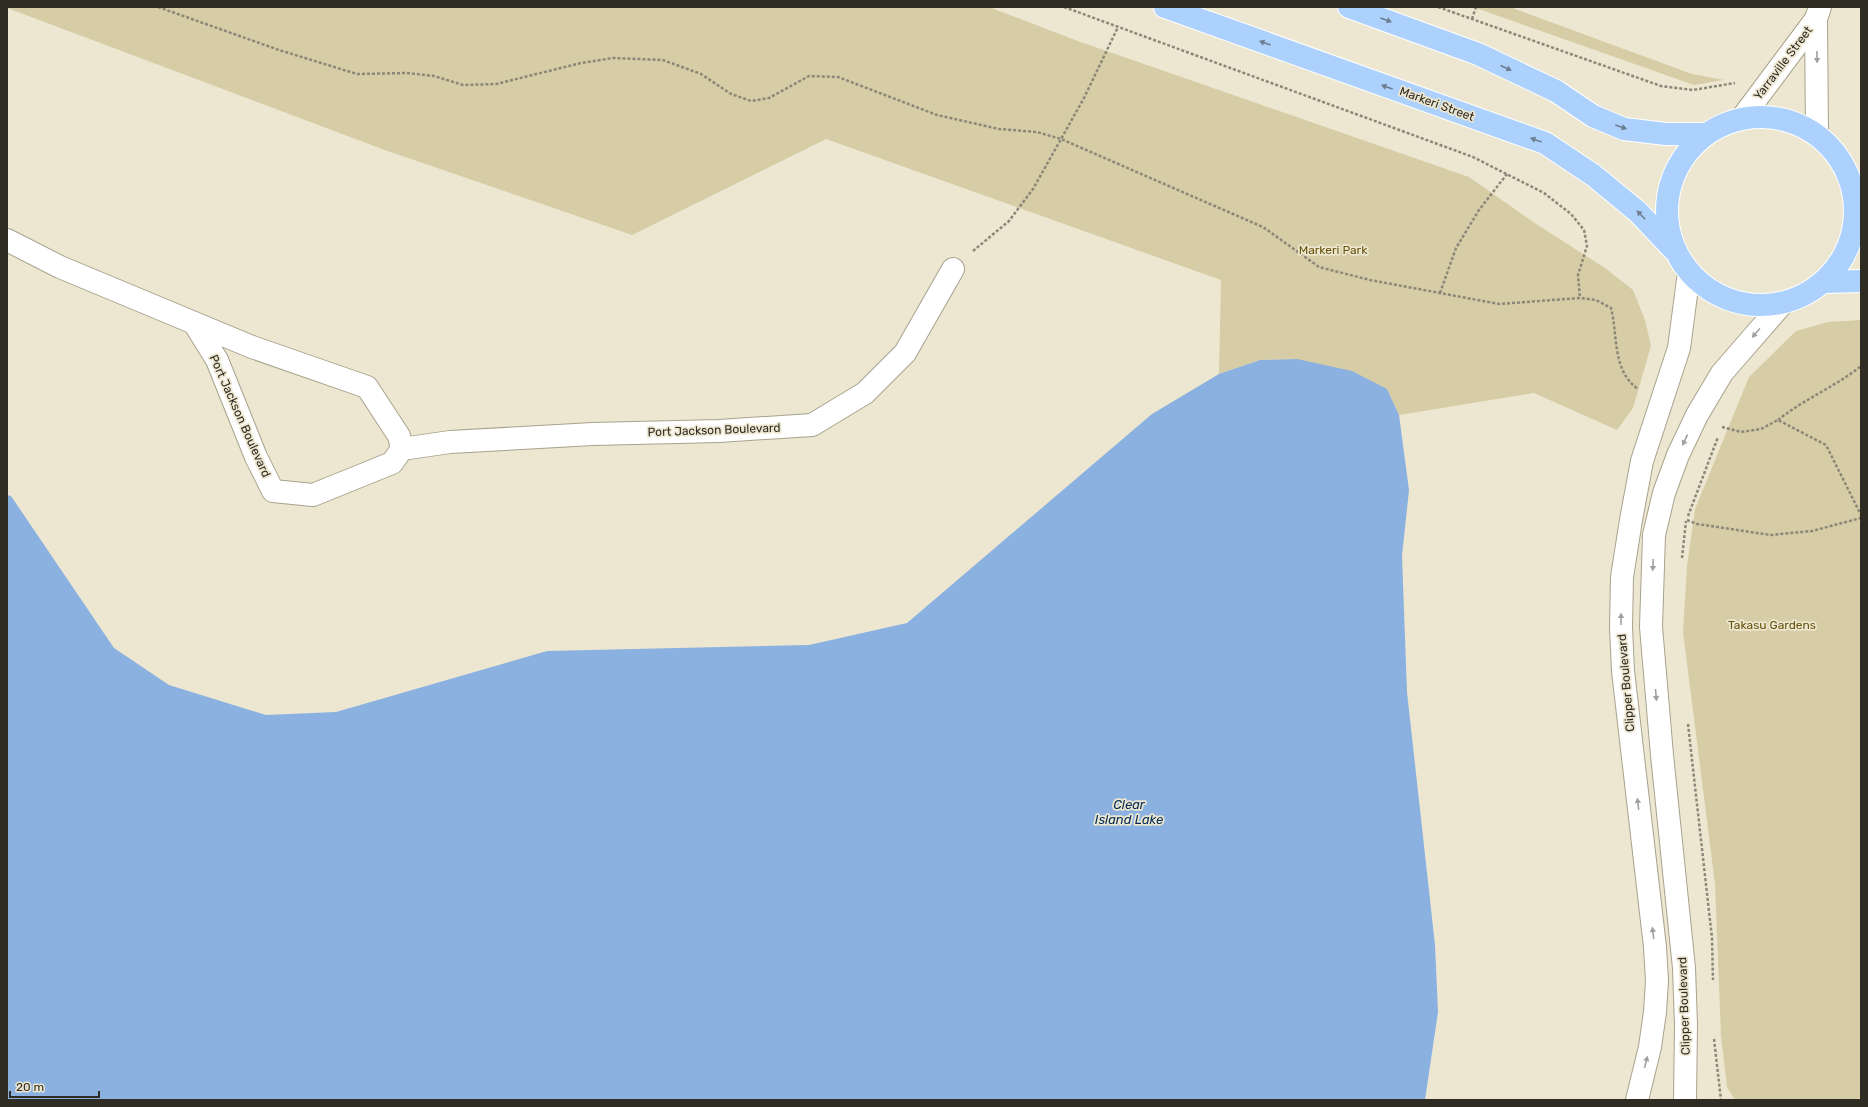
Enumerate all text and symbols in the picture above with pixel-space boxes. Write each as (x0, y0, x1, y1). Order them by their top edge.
one-way arrow (1380, 18, 1392, 24)
street label: Yarraville Street (1751, 23, 1815, 103)
one-way arrow (1259, 39, 1271, 45)
one-way arrow (1814, 51, 1820, 64)
one-way arrow (1501, 65, 1512, 71)
one-way arrow (1381, 83, 1393, 89)
street label: Markeri Street (1398, 84, 1477, 124)
one-way arrow (1616, 125, 1628, 131)
one-way arrow (1530, 136, 1542, 142)
one-way arrow (1636, 210, 1646, 220)
park label: Markeri Park (1299, 243, 1368, 257)
one-way arrow (1752, 328, 1761, 338)
street label: Port Jackson Boulevard (207, 352, 273, 480)
street label: Port Jackson Boulevard (647, 421, 781, 439)
one-way arrow (1682, 435, 1688, 446)
one-way arrow (1650, 559, 1656, 572)
one-way arrow (1618, 612, 1624, 625)
park label: Takasu Gardens (1728, 618, 1816, 632)
street label: Clipper Boulevard (1615, 633, 1637, 733)
one-way arrow (1653, 689, 1660, 701)
water label: Clear Island Lake (1095, 797, 1163, 827)
one-way arrow (1635, 798, 1642, 810)
one-way arrow (1650, 927, 1657, 939)
street label: Clipper Boulevard (1675, 957, 1693, 1055)
one-way arrow (1644, 1056, 1650, 1068)
scale bar (10, 1073, 99, 1099)
text: 20 m (16, 1080, 44, 1094)

